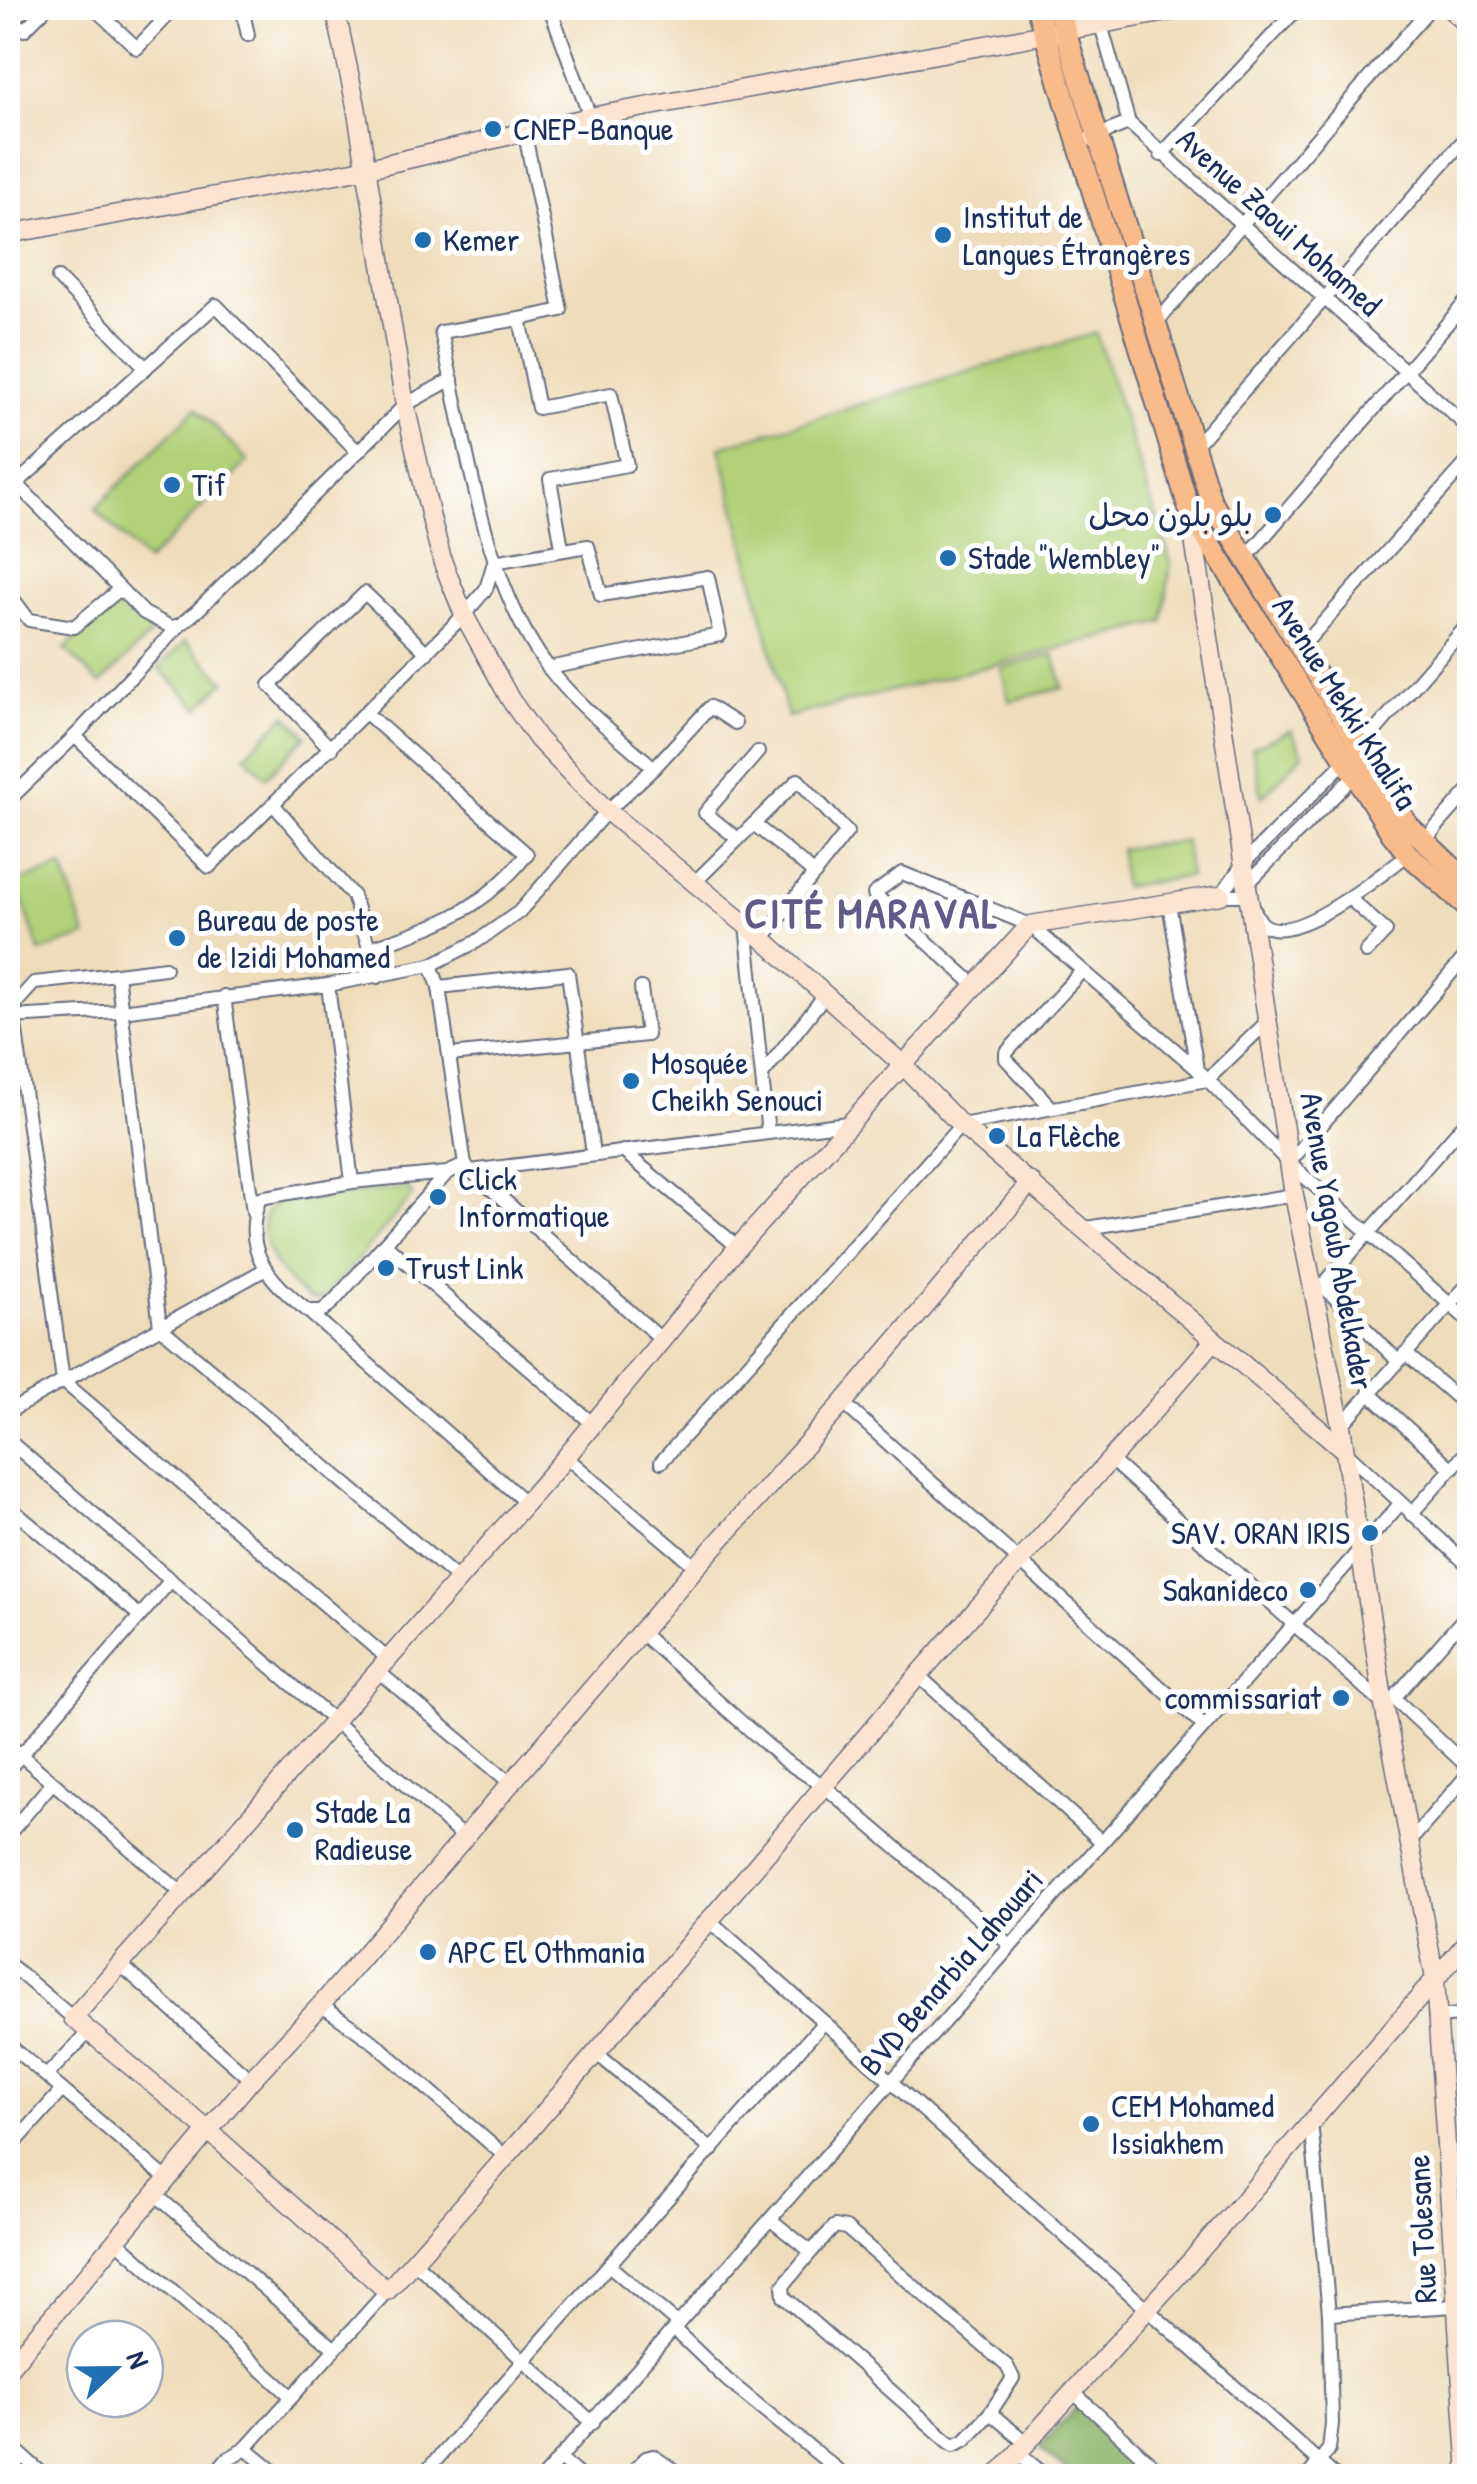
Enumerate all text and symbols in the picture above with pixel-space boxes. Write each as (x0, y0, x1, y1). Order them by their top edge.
place label: CNEP-Banque (513, 107, 674, 150)
marker: CNEP-Banque (482, 118, 504, 140)
street label: Avenue Zaoui Mohamed (1167, 118, 1391, 325)
place label: Institut de Langues Étrangères (963, 195, 1190, 275)
place label: Kemer (443, 218, 519, 261)
marker: Institut de Langues Étrangères (932, 224, 954, 246)
marker: Kemer (412, 229, 434, 251)
place label: Tif (192, 463, 226, 506)
marker: Tif (161, 474, 183, 496)
place label: بلو بلون محل (1088, 493, 1253, 536)
marker: بلو بلون محل (1262, 504, 1284, 526)
place label: Stade "Wembley" (968, 536, 1160, 579)
marker: Stade "Wembley" (937, 547, 959, 569)
street label: Avenue Mekki Khalifa (1263, 588, 1428, 818)
district label: CITÉ MARAVAL (744, 884, 1000, 941)
place label: Bureau de poste de Izidi Mohamed (197, 898, 390, 978)
marker: Bureau de poste de Izidi Mohamed (166, 927, 188, 949)
place label: Mosquée Cheikh Senouci (651, 1041, 823, 1121)
marker: Mosquée Cheikh Senouci (620, 1070, 642, 1092)
street label: Avenue Yagoub Abdelkader (1290, 1089, 1385, 1393)
place label: La Flèche (1017, 1114, 1121, 1157)
marker: La Flèche (986, 1125, 1008, 1147)
place label: Click Informatique (458, 1157, 610, 1237)
marker: Click Informatique (427, 1186, 449, 1208)
place label: Trust Link (406, 1246, 524, 1289)
marker: Trust Link (375, 1257, 397, 1279)
place label: SAV. ORAN IRIS (1171, 1511, 1350, 1554)
marker: SAV. ORAN IRIS (1359, 1522, 1381, 1544)
place label: Sakanideco (1163, 1568, 1288, 1611)
marker: Sakanideco (1297, 1579, 1319, 1601)
place label: commissariat (1165, 1676, 1322, 1719)
marker: commissariat (1330, 1687, 1352, 1709)
place label: Stade La Radieuse (315, 1790, 413, 1870)
marker: Stade La Radieuse (284, 1819, 306, 1841)
street label: BVD Benarbia Lahouari (849, 1859, 1052, 2084)
place label: APC El Othmania (448, 1930, 645, 1973)
marker: APC El Othmania (417, 1941, 439, 1963)
place label: CEM Mohamed Issiakhem (1111, 2084, 1274, 2164)
marker: CEM Mohamed Issiakhem (1080, 2113, 1102, 2135)
street label: Rue Tolesane (1396, 2153, 1447, 2304)
north arrow (65, 2319, 165, 2419)
text: N (118, 2346, 159, 2374)

